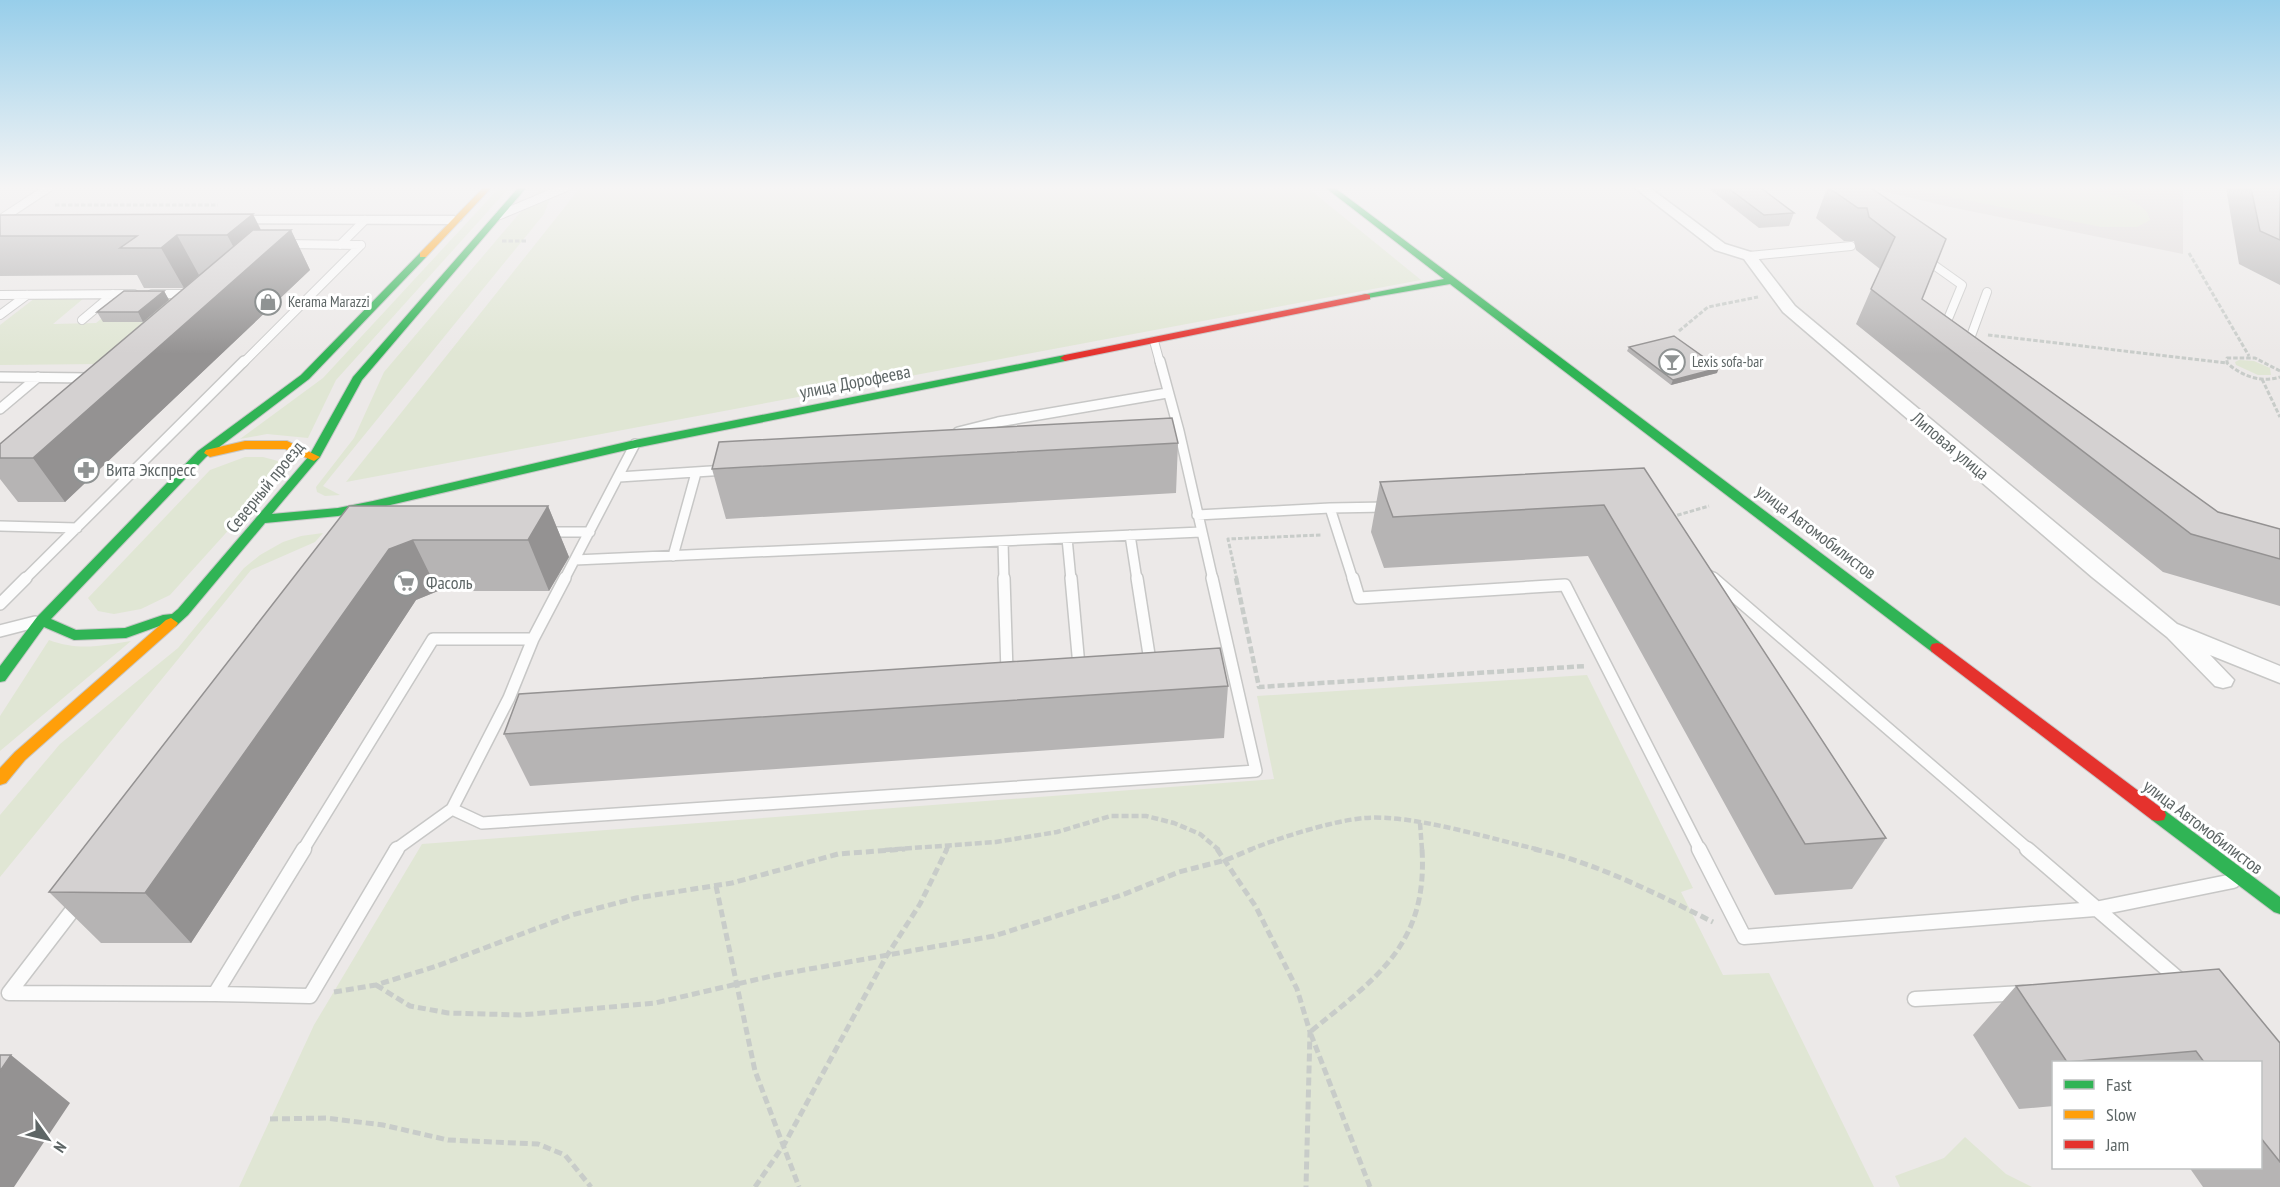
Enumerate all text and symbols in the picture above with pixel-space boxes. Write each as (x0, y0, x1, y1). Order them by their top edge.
shop icon: Kerama Marazzi (253, 287, 283, 317)
place label: Kerama Marazzi (288, 292, 370, 311)
bar icon: Lexis sofa-bar (1657, 347, 1687, 377)
place label: Lexis sofa-bar (1692, 352, 1764, 371)
street label: улица Дорофеева (798, 360, 912, 404)
street label: Липовая улица (1906, 406, 1994, 485)
street label: Северный проезд (220, 436, 309, 537)
pharmacy icon: Вита Экспресс (71, 455, 101, 485)
place label: Вита Экспресс (106, 458, 197, 481)
street label: улица Автомобилистов (1752, 479, 1881, 584)
supermarket icon: Фасоль (391, 568, 421, 598)
place label: Фасоль (426, 571, 473, 594)
street label: улица Автомобилистов (2139, 774, 2268, 879)
legend (2052, 1061, 2262, 1169)
text: Fast (2106, 1073, 2132, 1096)
text: Slow (2106, 1103, 2137, 1126)
north arrow (18, 1109, 78, 1169)
text: Jam (2105, 1133, 2129, 1156)
text: N (50, 1138, 71, 1157)

